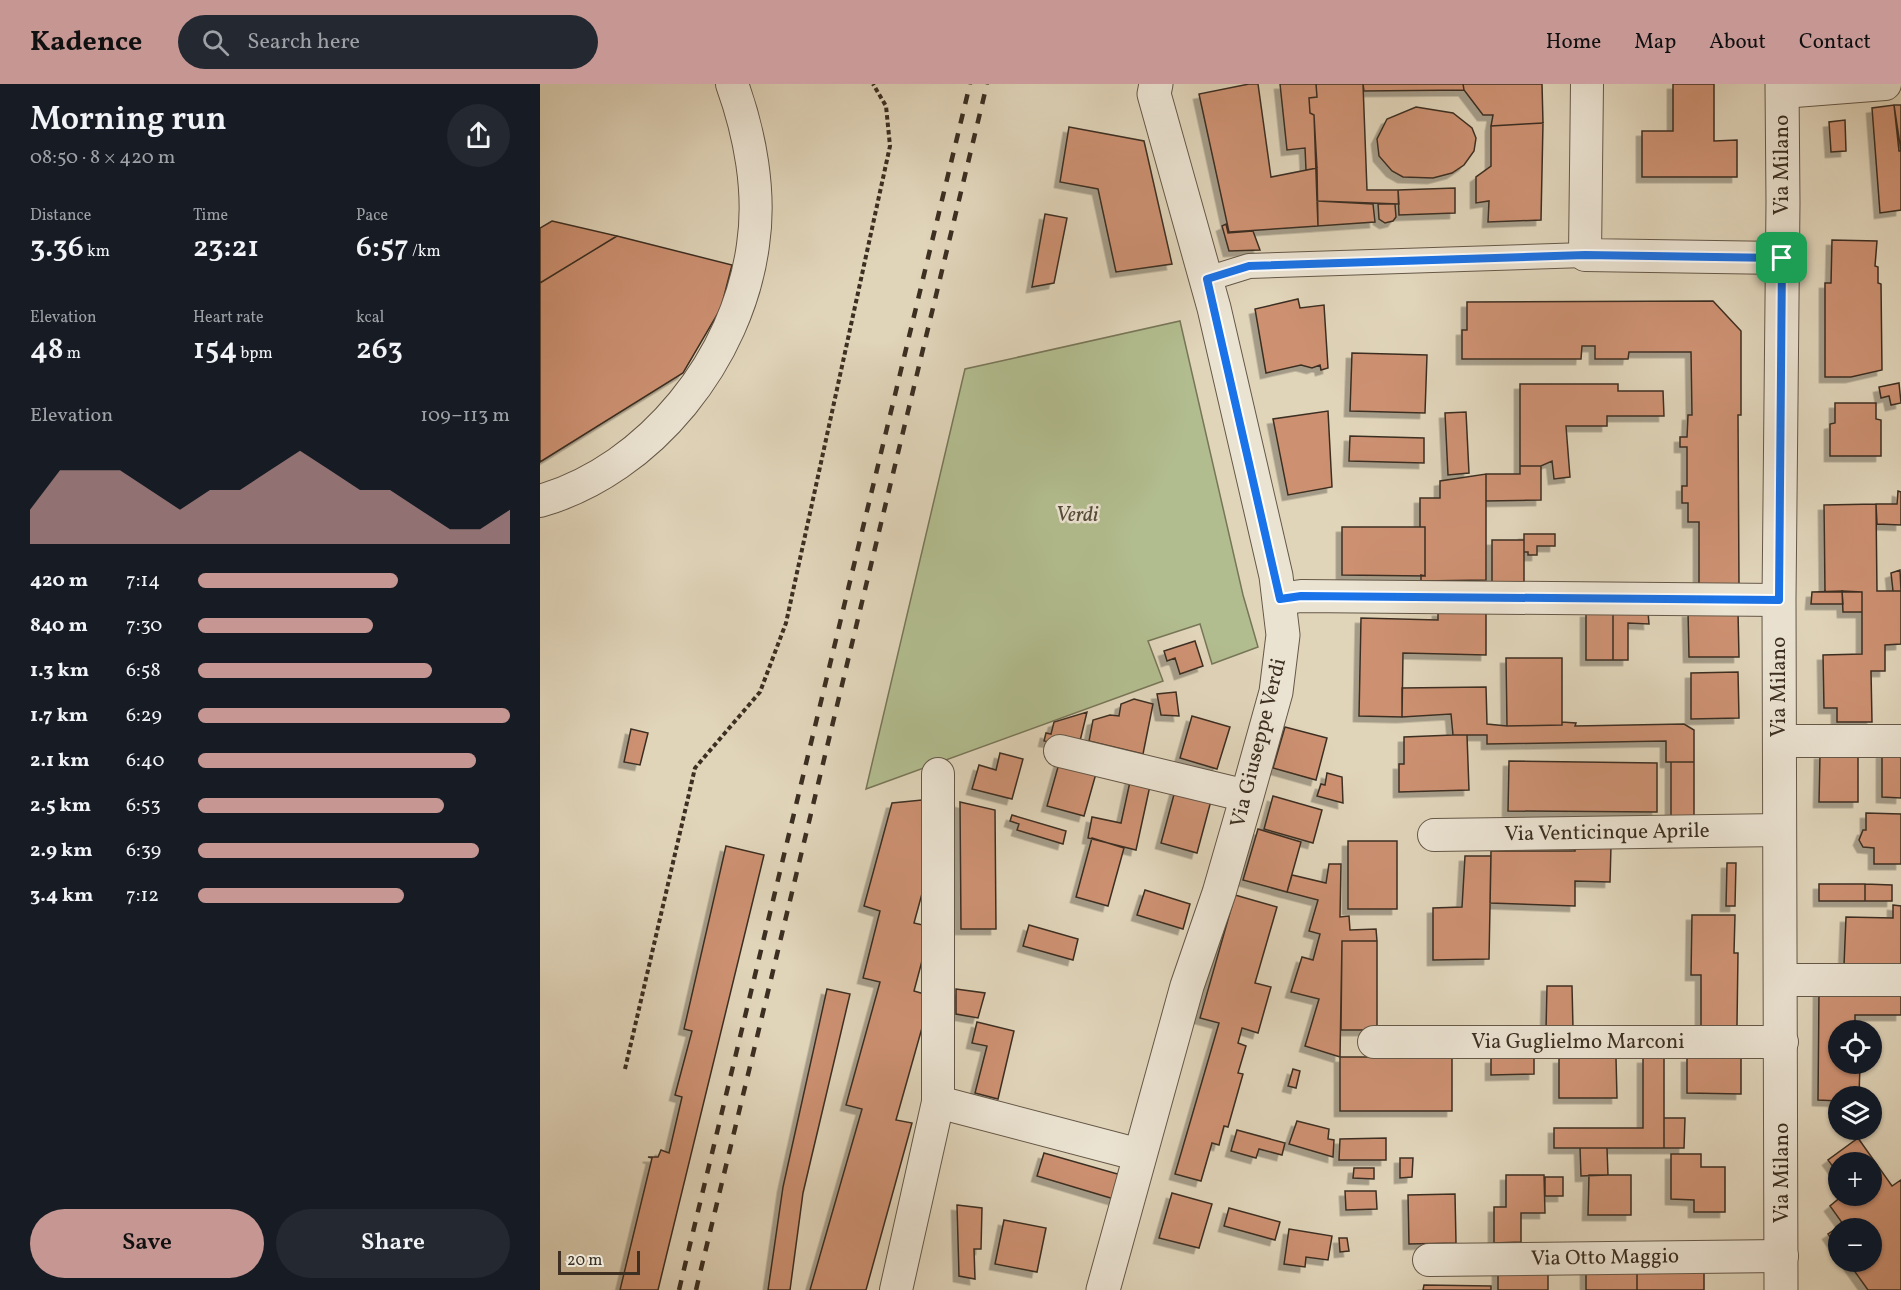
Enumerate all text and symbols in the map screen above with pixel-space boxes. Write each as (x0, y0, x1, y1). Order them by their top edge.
search box (178, 15, 598, 69)
text: Kadence (30, 23, 142, 62)
icon: search (199, 26, 232, 59)
text: Search here (247, 27, 360, 58)
text: Home (1546, 28, 1601, 57)
text: Map (1634, 28, 1676, 57)
text: About (1709, 28, 1766, 57)
text: Contact (1799, 28, 1871, 57)
text: Morning run (30, 98, 227, 144)
button: share (447, 104, 510, 167)
street label: Via Milano (1768, 115, 1797, 215)
text: 08:50 · 8 × 420 m (30, 144, 175, 172)
text: Distance (30, 205, 91, 227)
text: Time (193, 205, 228, 227)
text: Pace (356, 205, 388, 227)
text: 3.36 (30, 227, 84, 269)
text: 23:21 (193, 227, 259, 269)
text: 6:57 (356, 227, 409, 269)
pin (1756, 232, 1807, 283)
text: km (84, 241, 110, 263)
text: /km (409, 241, 441, 263)
icon: arrive (1765, 241, 1798, 274)
text: Elevation (30, 307, 97, 329)
text: Heart rate (193, 307, 264, 329)
text: kcal (356, 307, 384, 329)
text: 48 (30, 329, 64, 371)
text: 154 (193, 329, 237, 371)
text: 263 (356, 329, 403, 371)
text: m (64, 343, 81, 365)
text: bpm (237, 343, 273, 365)
text: Elevation (30, 402, 113, 430)
text: 109–113 m (420, 402, 510, 430)
park label: Verdi (1056, 501, 1099, 530)
text: 420 m (30, 567, 88, 595)
text: 7:14 (126, 567, 160, 595)
text: 840 m (30, 612, 88, 640)
text: 7:30 (126, 612, 162, 640)
street label: Via Milano (1765, 637, 1794, 737)
street label: Via Giuseppe Verdi (1224, 655, 1294, 831)
text: 1.3 km (30, 657, 89, 685)
text: 6:58 (126, 657, 161, 685)
text: 1.7 km (30, 702, 88, 730)
text: 6:29 (126, 702, 162, 730)
text: 2.1 km (30, 747, 90, 775)
text: 6:40 (126, 747, 164, 775)
text: 2.5 km (30, 792, 91, 820)
text: 6:53 (126, 792, 161, 820)
street label: Via Venticinque Aprile (1504, 817, 1710, 849)
text: 2.9 km (30, 837, 93, 865)
text: 6:39 (126, 837, 161, 865)
text: 3.4 km (30, 882, 93, 910)
text: 7:12 (126, 882, 159, 910)
map controls (1828, 1020, 1882, 1272)
button: locate (1828, 1020, 1882, 1074)
street label: Via Guglielmo Marconi (1471, 1028, 1685, 1057)
button: layers (1828, 1086, 1882, 1140)
street label: Via Milano (1768, 1123, 1797, 1223)
button: + (1828, 1152, 1882, 1206)
button: Save (30, 1209, 264, 1278)
button: Share (276, 1209, 510, 1278)
button: − (1828, 1218, 1882, 1272)
street label: Via Otto Maggio (1531, 1242, 1679, 1274)
scale bar (558, 1248, 640, 1276)
text: 20 m (567, 1250, 602, 1272)

